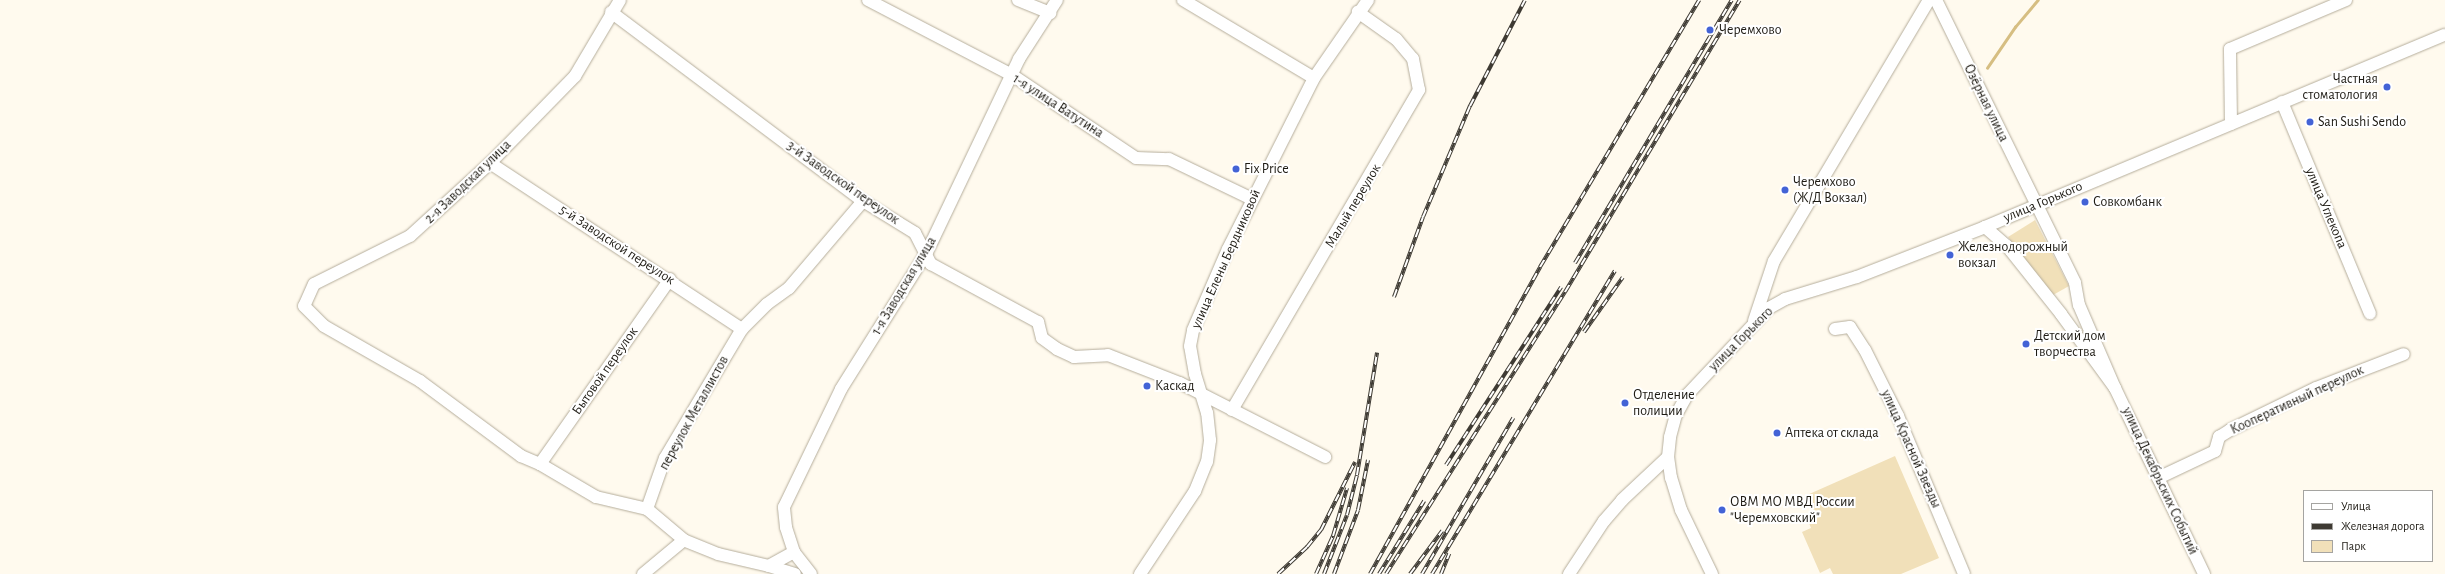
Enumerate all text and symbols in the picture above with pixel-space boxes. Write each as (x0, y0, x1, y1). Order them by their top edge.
place label: Черемхово (1719, 22, 1781, 38)
marker: Черемхово (1704, 24, 1716, 36)
street label: Озёрная улица (1960, 61, 2012, 145)
street label: 1-я улица Ватутина (1009, 70, 1107, 142)
place label: Частная стоматология (2303, 71, 2378, 104)
marker: Частная стоматология (2381, 81, 2393, 93)
place label: San Sushi Sendo (2318, 114, 2406, 130)
marker: San Sushi Sendo (2305, 117, 2315, 127)
street label: 2-я Заводская улица (421, 137, 515, 227)
street label: 3-й Заводской переулок (783, 138, 903, 228)
place label: Fix Price (1244, 161, 1289, 177)
street label: Малый переулок (1321, 161, 1385, 251)
marker: Fix Price (1231, 164, 1241, 174)
street label: улица Углекопа (2301, 165, 2351, 251)
place label: Черемхово (Ж/Д Вокзал) (1793, 174, 1868, 206)
street label: улица Горького (2001, 178, 2085, 226)
marker: Черемхово (Ж/Д Вокзал) (1780, 185, 1790, 195)
street label: улица Елены Бердниковой (1188, 187, 1264, 331)
place label: Совкомбанк (2093, 194, 2162, 210)
marker: Совкомбанк (2080, 197, 2090, 207)
street label: 5-й Заводской переулок (556, 201, 678, 289)
street label: 1-я Заводская улица (868, 234, 940, 338)
place label: Железнодорожный вокзал (1958, 239, 2068, 272)
marker: Железнодорожный вокзал (1945, 250, 1955, 260)
street label: улица Горького (1705, 303, 1777, 375)
street label: Бытовой переулок (569, 324, 641, 418)
place label: Детский дом творчества (2034, 328, 2106, 360)
marker: Детский дом творчества (2021, 339, 2031, 349)
street label: переулок Металлистов (656, 353, 732, 473)
street label: Кооперативный переулок (2228, 362, 2366, 438)
place label: Каскад (1155, 378, 1195, 394)
marker: Каскад (1142, 381, 1152, 391)
place label: Отделение полиции (1633, 387, 1695, 420)
street label: улица Красной Звезды (1877, 387, 1945, 511)
marker: Отделение полиции (1620, 398, 1630, 408)
street label: улица Декабрьских Событий (2118, 405, 2202, 557)
place label: Аптека от склада (1785, 425, 1879, 441)
marker: Аптека от склада (1772, 428, 1782, 438)
legend (2303, 490, 2433, 562)
place label: ОВМ МО МВД России "Черемховский" (1730, 494, 1855, 526)
text: Улица (2341, 500, 2371, 512)
marker: ОВМ МО МВД России "Черемховский" (1717, 505, 1727, 515)
text: Железная дорога (2341, 520, 2425, 532)
text: Парк (2341, 540, 2366, 552)

